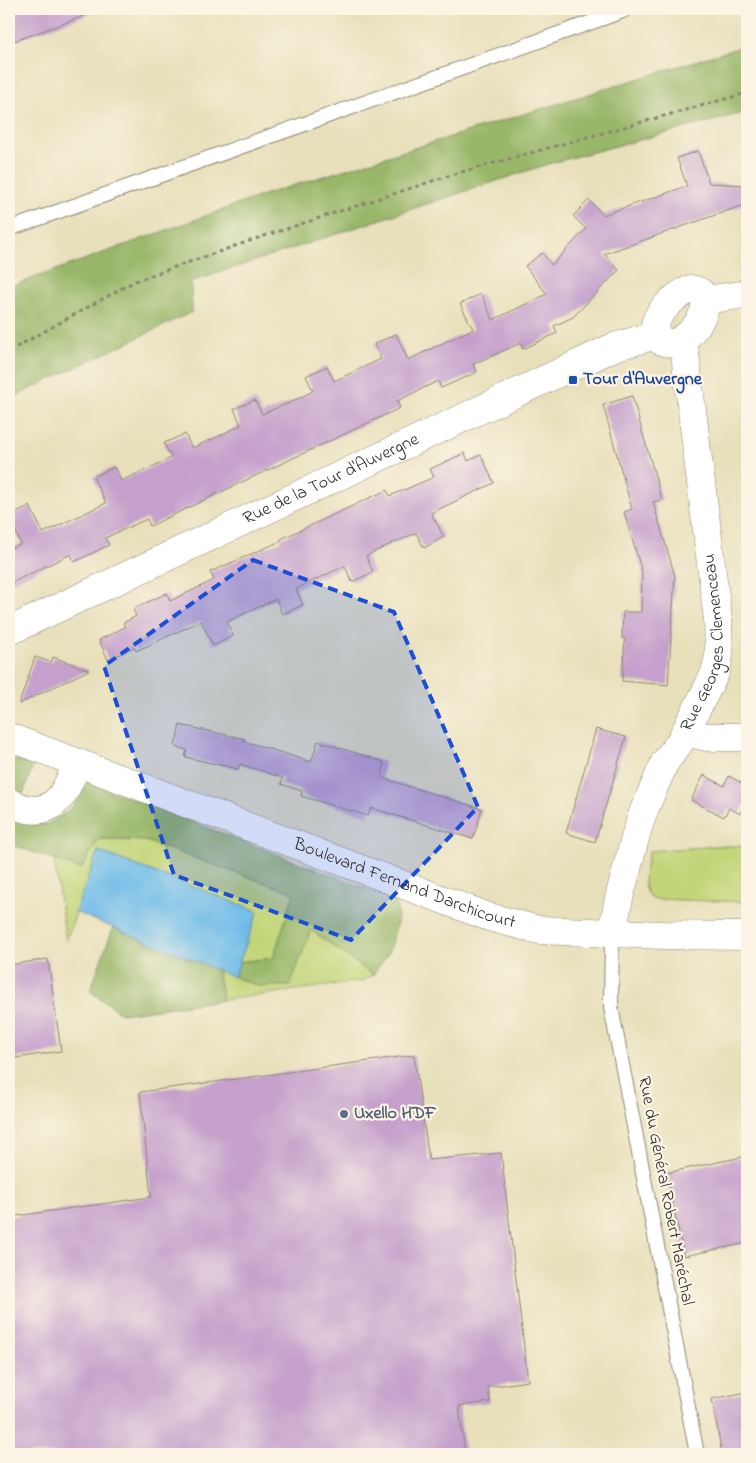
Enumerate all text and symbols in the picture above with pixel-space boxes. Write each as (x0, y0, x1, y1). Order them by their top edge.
place label: Tour d'Auvergne (583, 367, 703, 394)
marker: Tour d'Auvergne (567, 374, 579, 386)
street label: Rue de la Tour d'Auvergne (239, 427, 424, 532)
street label: Rue Georges Clemenceau (674, 552, 732, 736)
street label: Boulevard Fernand Darchicourt (289, 831, 518, 936)
street label: Rue du Général Robert Maréchal (630, 1074, 700, 1308)
place label: Uxello HDF (354, 1101, 437, 1127)
marker: Uxello HDF (338, 1108, 350, 1120)

